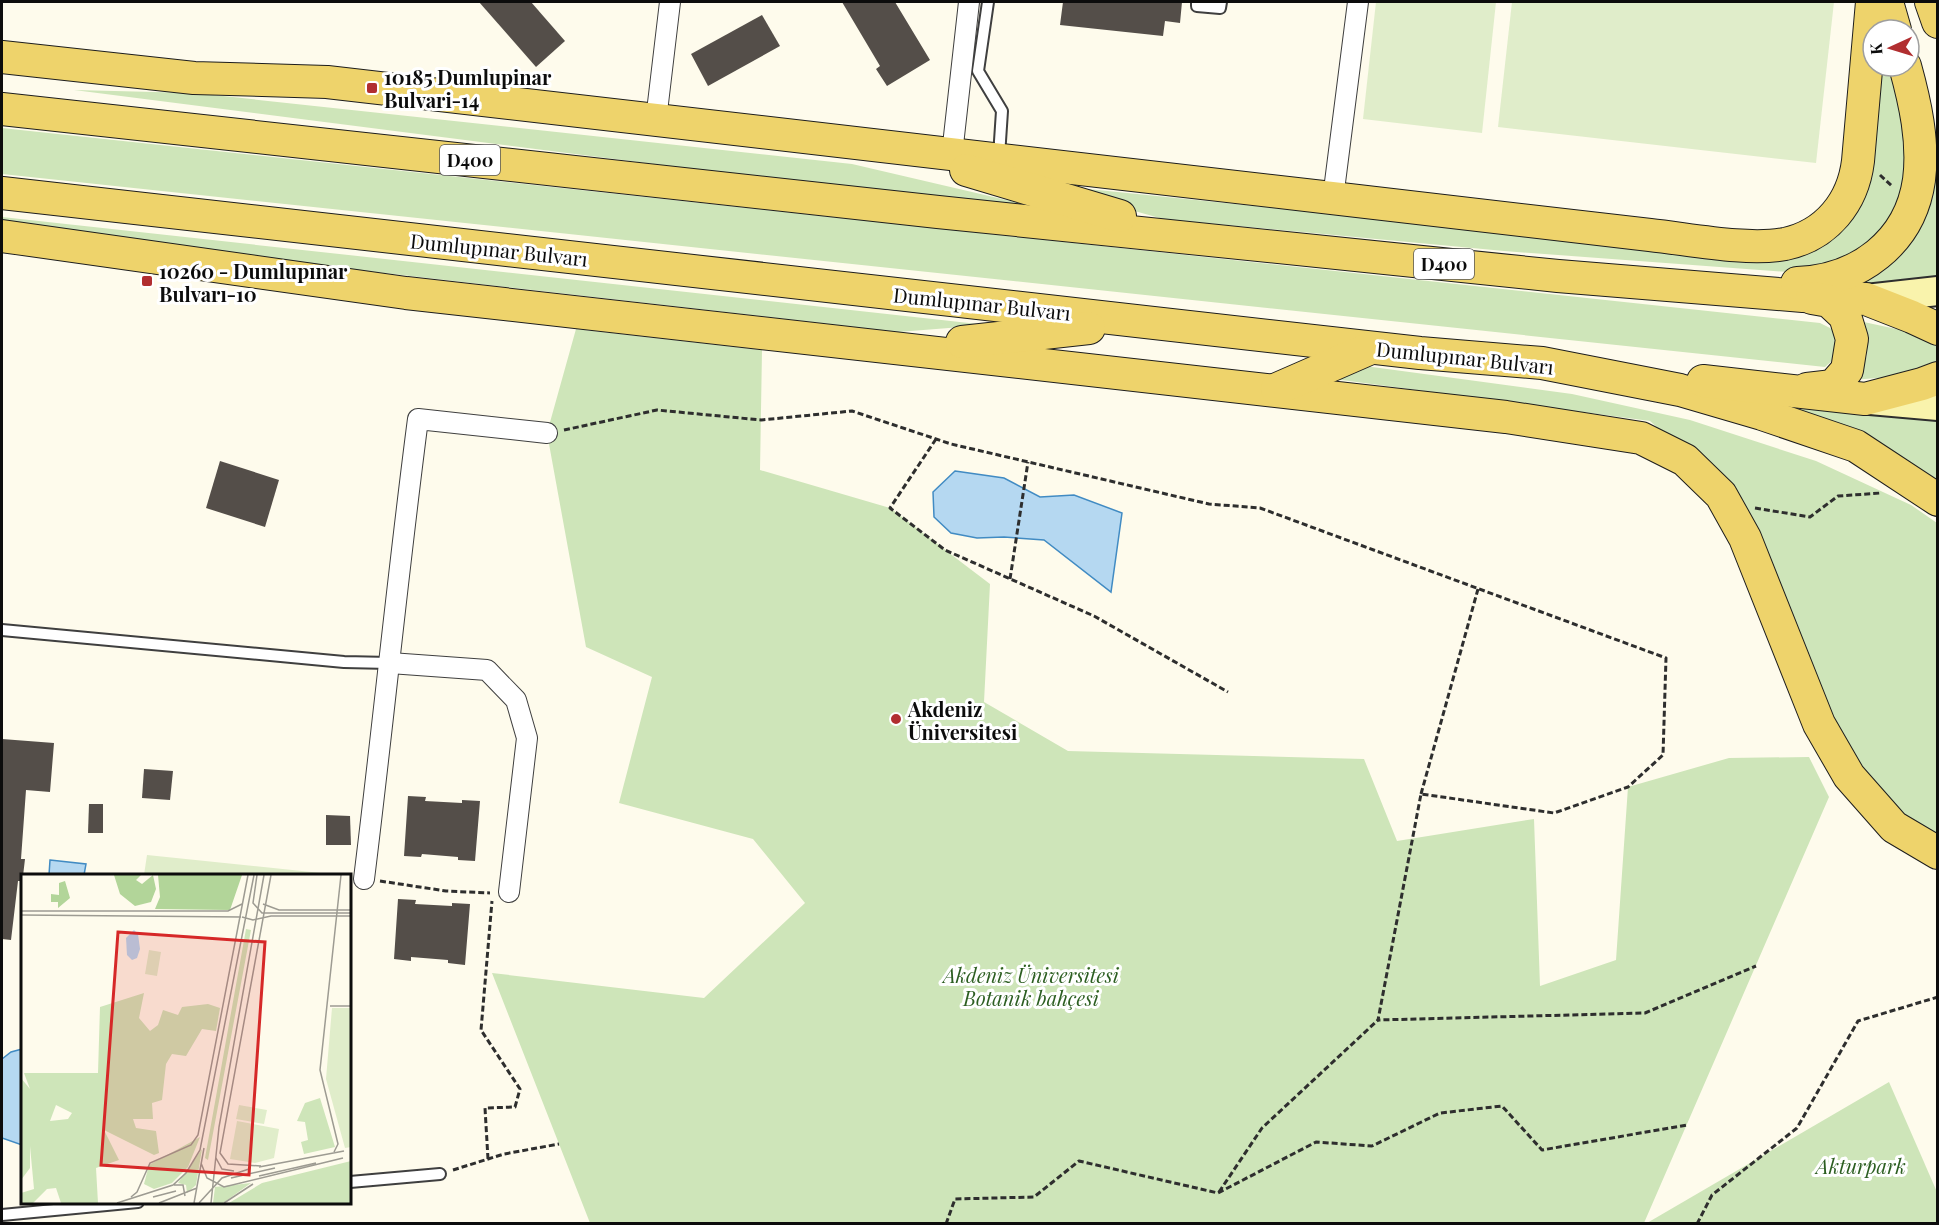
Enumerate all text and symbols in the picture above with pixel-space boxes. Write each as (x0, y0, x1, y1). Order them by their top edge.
north arrow (1861, 18, 1921, 78)
text: K (1865, 42, 1886, 56)
place label: 10185 Dumlupinar Bulvari-14 (384, 63, 552, 113)
marker: 10185 Dumlupinar Bulvari-14 (365, 81, 379, 95)
road number: D400 (440, 145, 500, 175)
street label: Dumlupınar Bulvarı (409, 226, 589, 272)
road number: D400 (1414, 249, 1474, 279)
place label: 10260 - Dumlupınar Bulvarı-10 (159, 257, 348, 307)
marker: 10260 - Dumlupınar Bulvarı-10 (140, 274, 154, 288)
street label: Dumlupınar Bulvarı (892, 280, 1072, 326)
street label: Dumlupınar Bulvarı (1375, 334, 1555, 380)
place label: Akdeniz Üniversitesi (907, 695, 1017, 745)
marker: Akdeniz Üniversitesi (889, 712, 903, 726)
inset map (21, 874, 351, 1204)
park label: Akdeniz Üniversitesi Botanik bahçesi (941, 961, 1120, 1011)
park label: Akturpark (1814, 1152, 1906, 1179)

